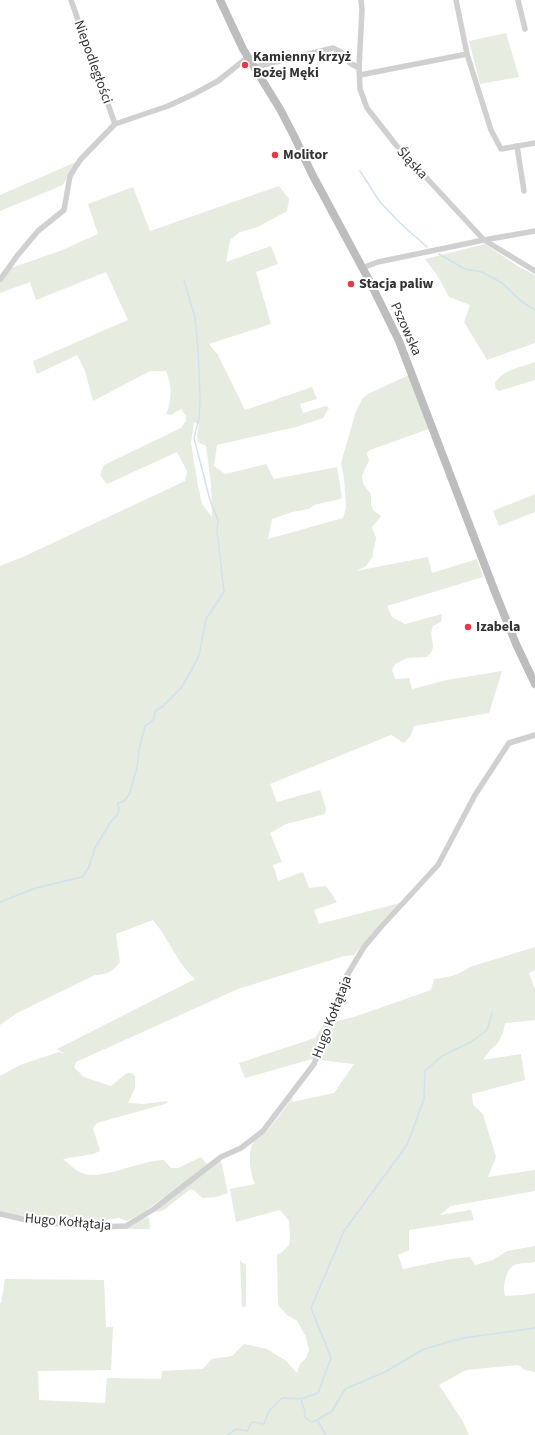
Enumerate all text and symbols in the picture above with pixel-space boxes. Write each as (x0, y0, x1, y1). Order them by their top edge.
street label: Niepodległości (69, 17, 117, 107)
place label: Kamienny krzyż Bożej Męki (253, 47, 352, 83)
marker: Kamienny krzyż Bożej Męki (240, 60, 250, 70)
street label: Śląska (392, 142, 432, 184)
place label: Molitor (283, 145, 328, 165)
marker: Molitor (270, 150, 280, 160)
place label: Stacja paliw (359, 274, 434, 294)
marker: Stacja paliw (346, 279, 356, 289)
street label: Pszowska (385, 299, 427, 359)
place label: Izabela (476, 617, 521, 637)
marker: Izabela (463, 622, 473, 632)
street label: Hugo Kołłątaja (307, 973, 357, 1061)
street label: Hugo Kołłątaja (24, 1208, 112, 1236)

